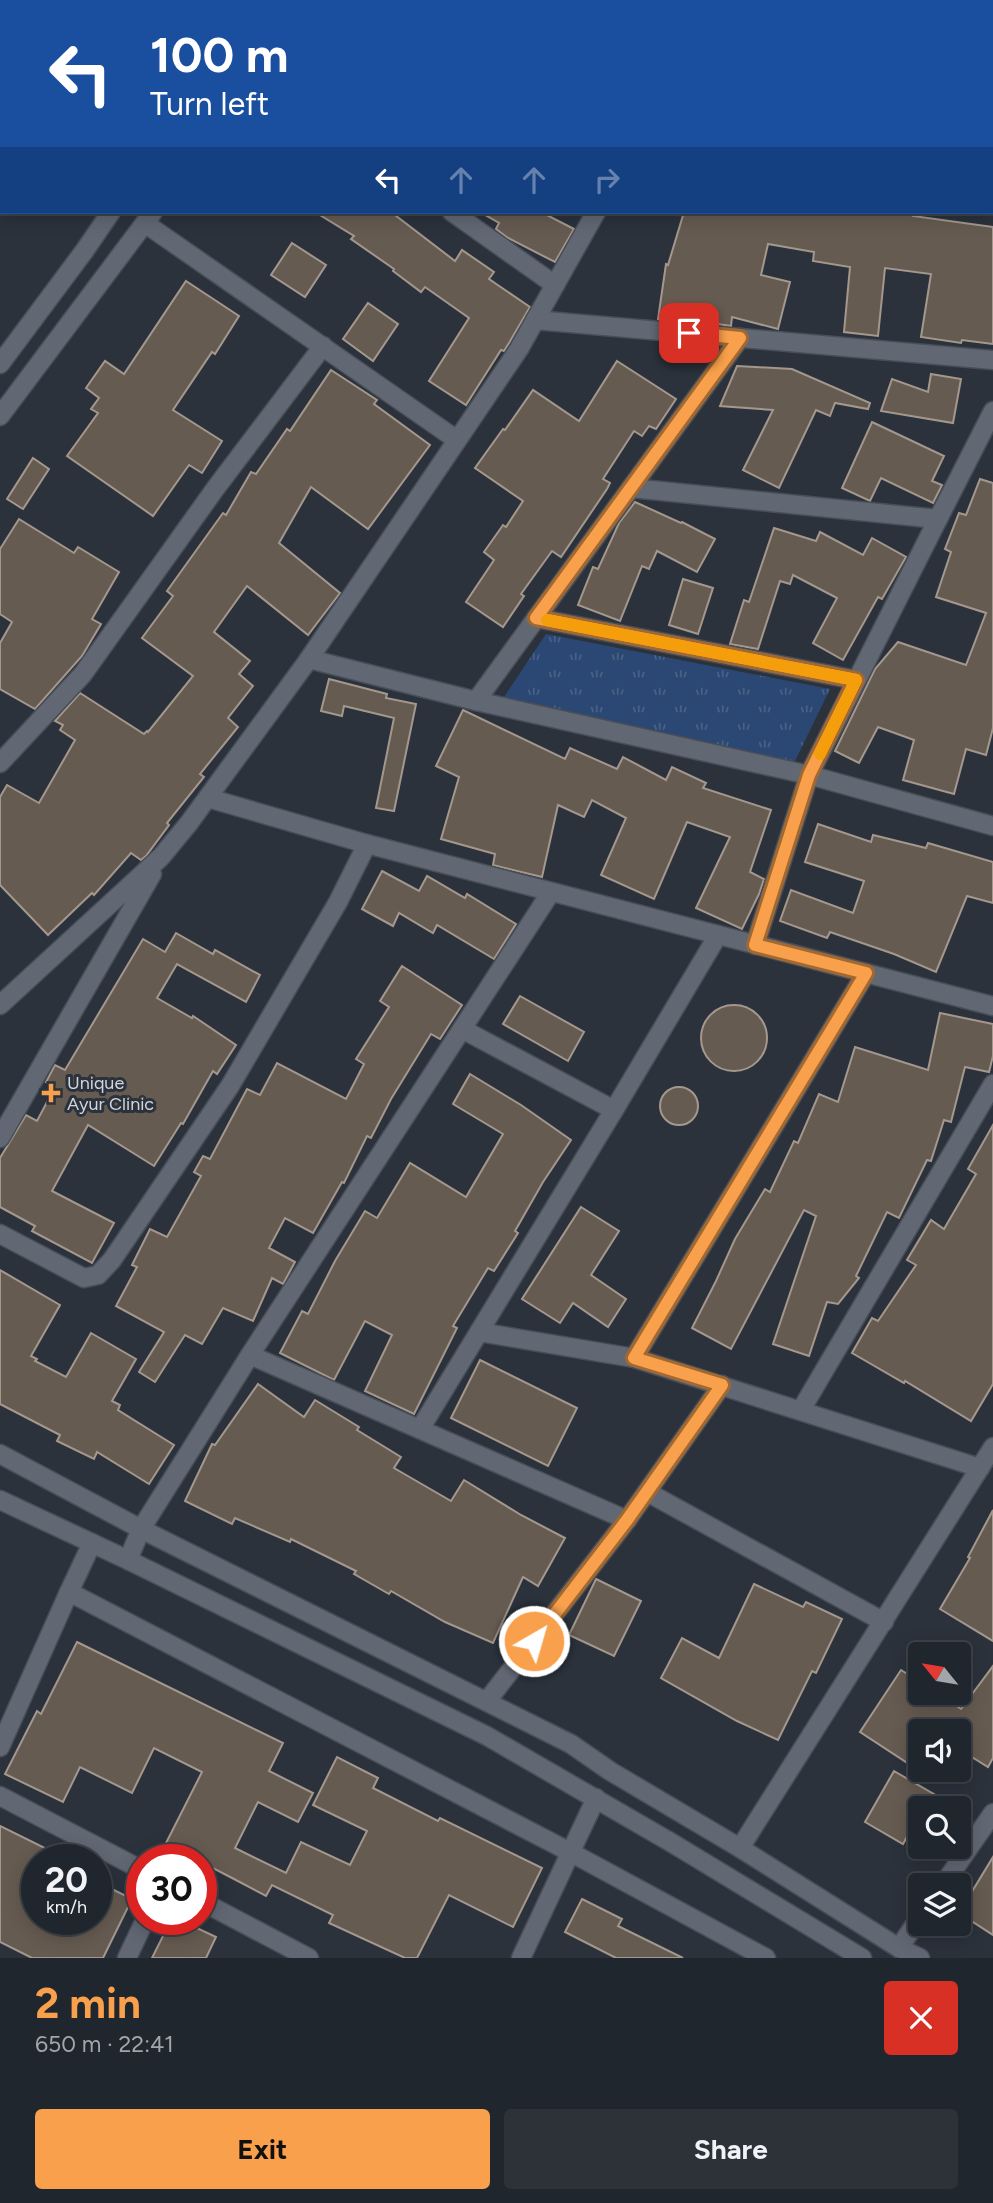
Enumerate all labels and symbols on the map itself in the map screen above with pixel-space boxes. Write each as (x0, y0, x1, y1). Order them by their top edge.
pin (659, 303, 719, 363)
place label: Unique Ayur Clinic (67, 1072, 154, 1115)
marker: Unique Ayur Clinic (41, 1083, 61, 1103)
position arrow (497, 1604, 571, 1678)
north arrow (908, 1642, 971, 1704)
speed limit sign: 30 (126, 1844, 217, 1935)

